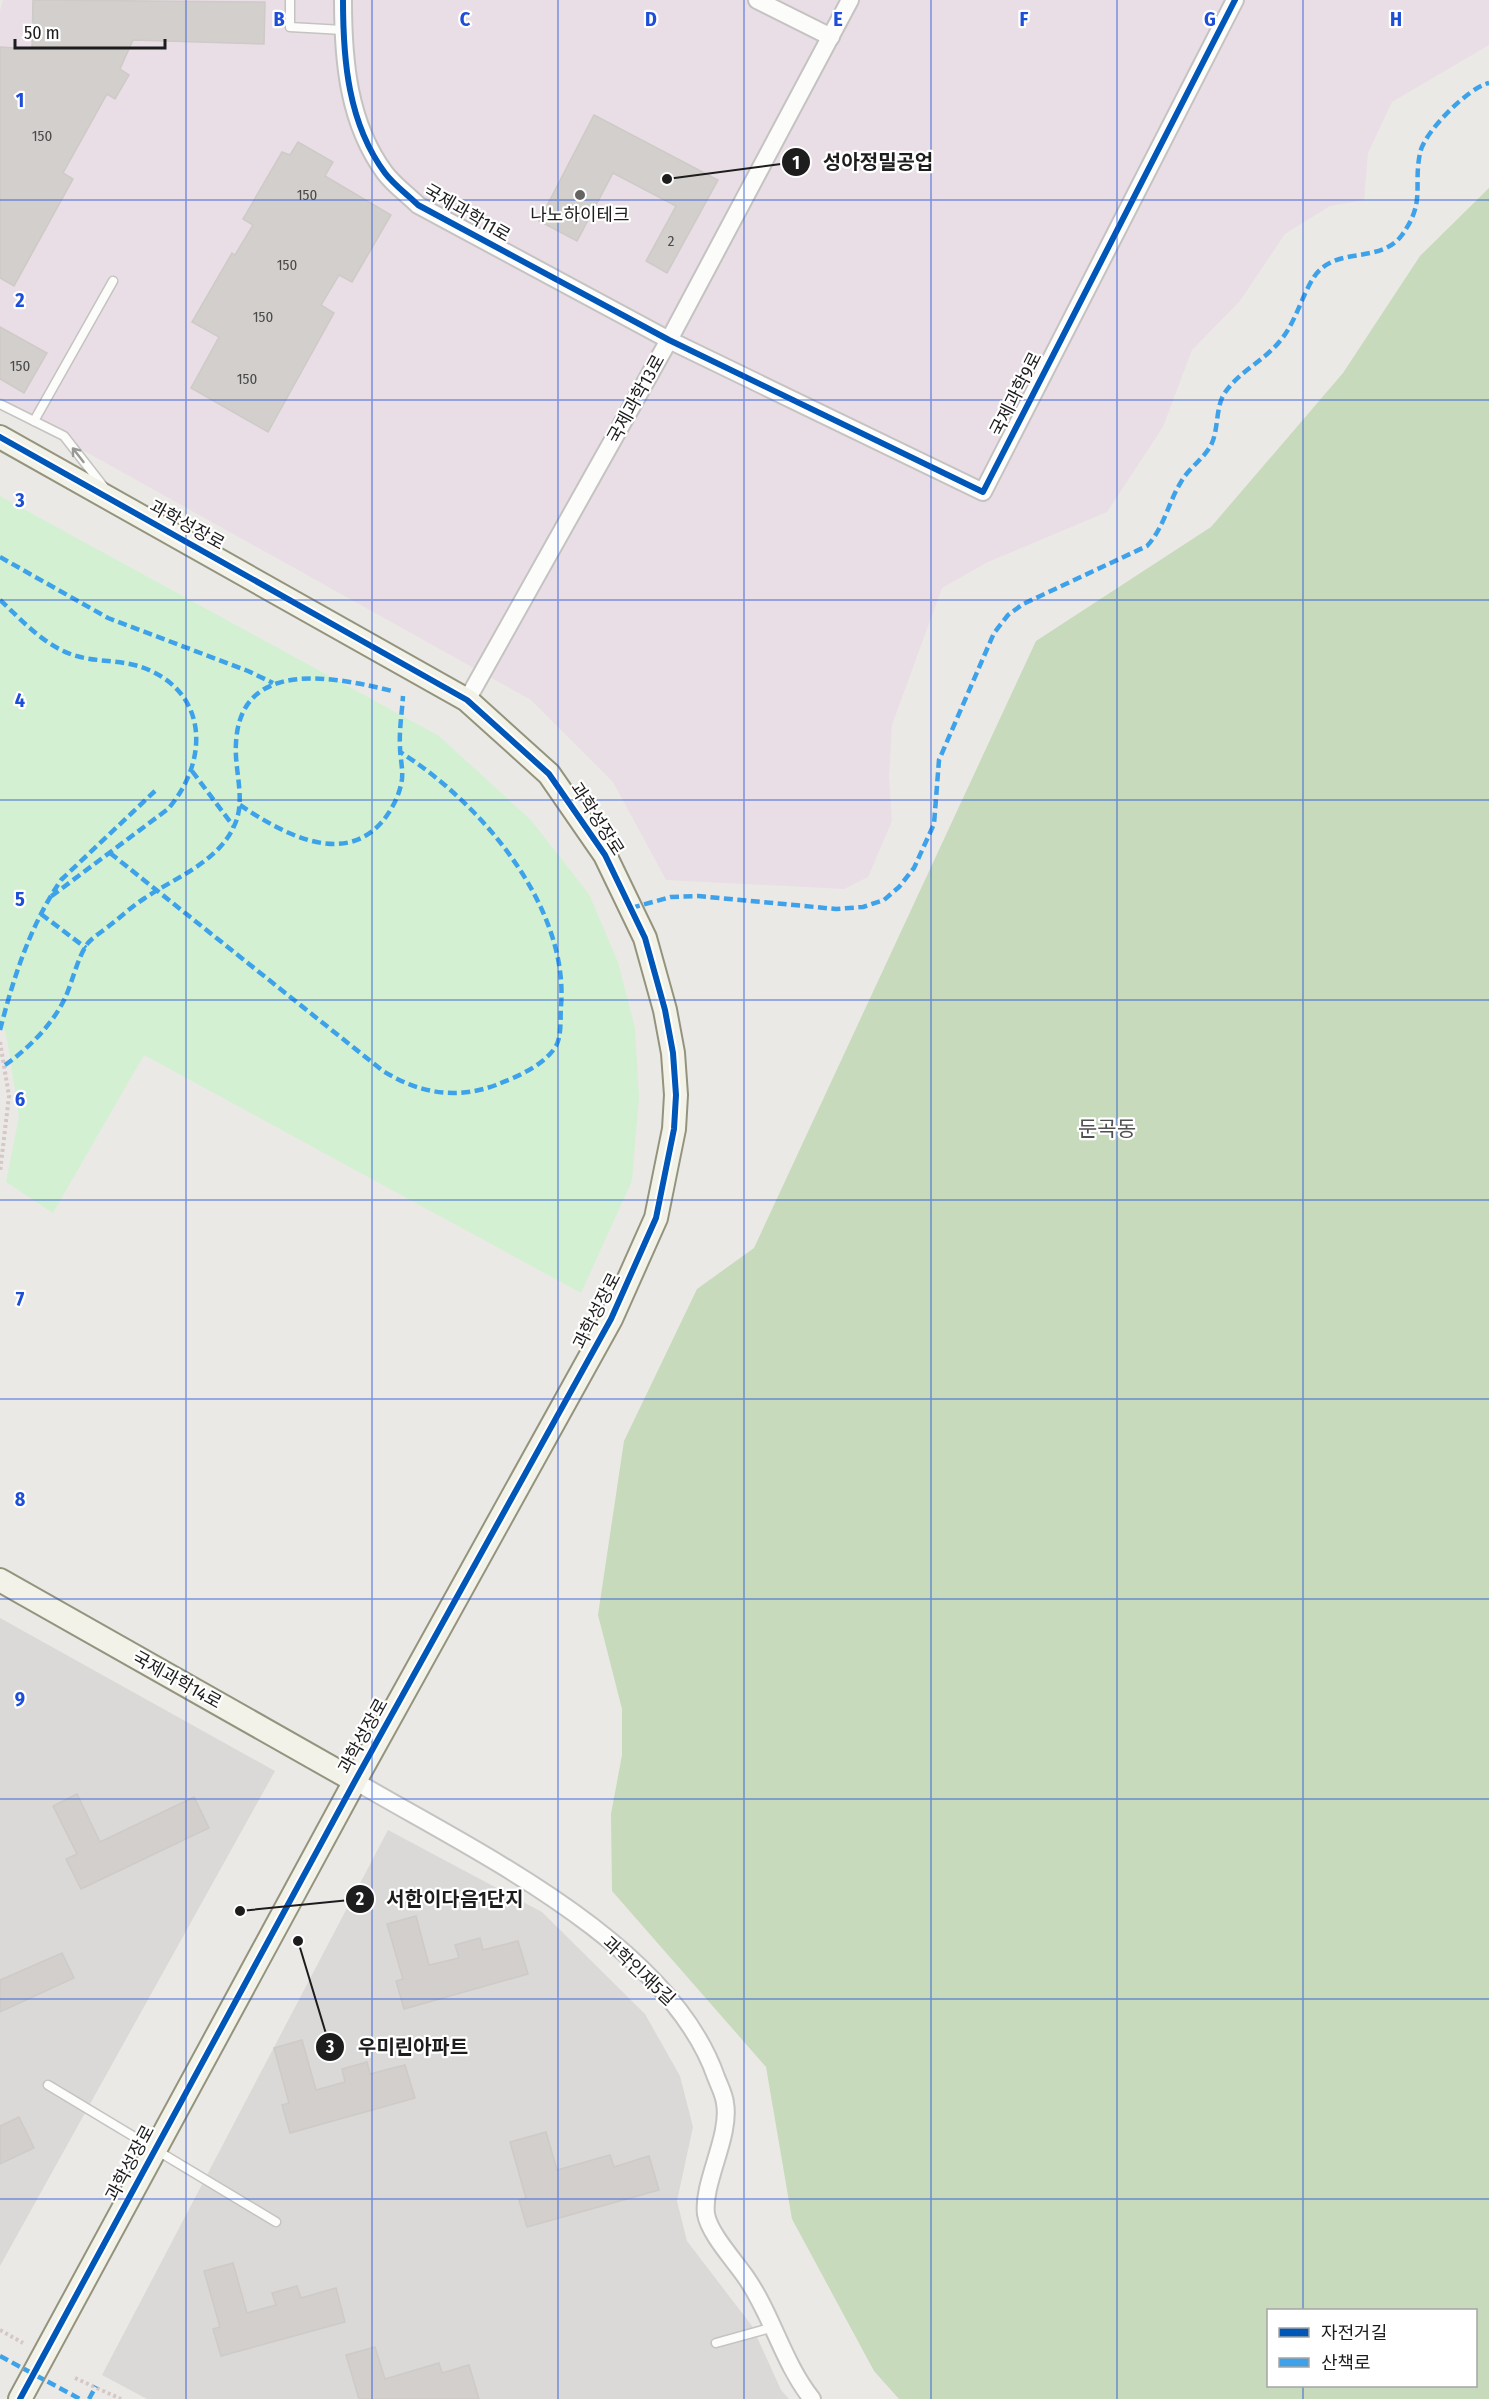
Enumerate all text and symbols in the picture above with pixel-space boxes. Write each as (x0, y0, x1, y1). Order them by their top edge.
text: B (273, 7, 285, 31)
text: C (460, 7, 471, 31)
text: D (645, 7, 657, 31)
text: E (833, 7, 843, 31)
text: F (1020, 7, 1029, 31)
text: G (1204, 7, 1216, 31)
text: H (1390, 7, 1402, 31)
scale bar (15, 12, 165, 50)
text: 50 m (24, 22, 60, 44)
text: 1 (16, 88, 24, 112)
house number: 150 (32, 127, 52, 145)
callout: 성아정밀공업 (781, 143, 945, 181)
text: 성아정밀공업 (823, 150, 933, 174)
text: 1 (792, 152, 800, 174)
street label: 국제과학11로 (420, 179, 514, 247)
house number: 150 (297, 186, 317, 204)
marker: 나노하이테크 (573, 188, 587, 202)
place label: 나노하이테크 (530, 204, 630, 226)
house number: 2 (668, 232, 675, 250)
house number: 150 (277, 256, 297, 274)
text: 2 (14, 288, 25, 312)
house number: 150 (253, 308, 273, 326)
street label: 국제과학9로 (985, 348, 1047, 440)
street label: 국제과학13로 (603, 351, 669, 447)
house number: 150 (10, 357, 30, 375)
house number: 150 (237, 370, 257, 388)
one-way arrow (72, 447, 85, 463)
text: 3 (14, 488, 25, 512)
street label: 과학성장로 (145, 495, 229, 555)
text: 4 (15, 688, 25, 712)
street label: 과학성장로 (565, 778, 629, 860)
text: 5 (15, 887, 25, 911)
text: 6 (15, 1087, 25, 1111)
district label: 둔곡동 (1078, 1116, 1136, 1142)
street label: 과학성장로 (568, 1269, 626, 1353)
text: 7 (16, 1287, 25, 1311)
text: 8 (15, 1487, 26, 1511)
street label: 국제과학14로 (129, 1646, 225, 1714)
text: 9 (15, 1687, 25, 1711)
street label: 과학성장로 (333, 1694, 393, 1778)
callout: 서한이다음1단지 (345, 1880, 536, 1918)
text: 서한이다음1단지 (386, 1887, 524, 1911)
text: 2 (355, 1888, 364, 1910)
street label: 과학인재5길 (598, 1932, 680, 2010)
callout: 우미린아파트 (315, 2028, 480, 2066)
text: 우미린아파트 (358, 2035, 468, 2059)
text: 3 (325, 2036, 335, 2058)
street label: 과학성장로 (101, 2121, 159, 2205)
legend (1267, 2309, 1477, 2387)
text: 자전거길 (1321, 2322, 1387, 2344)
text: 산책로 (1321, 2352, 1371, 2374)

